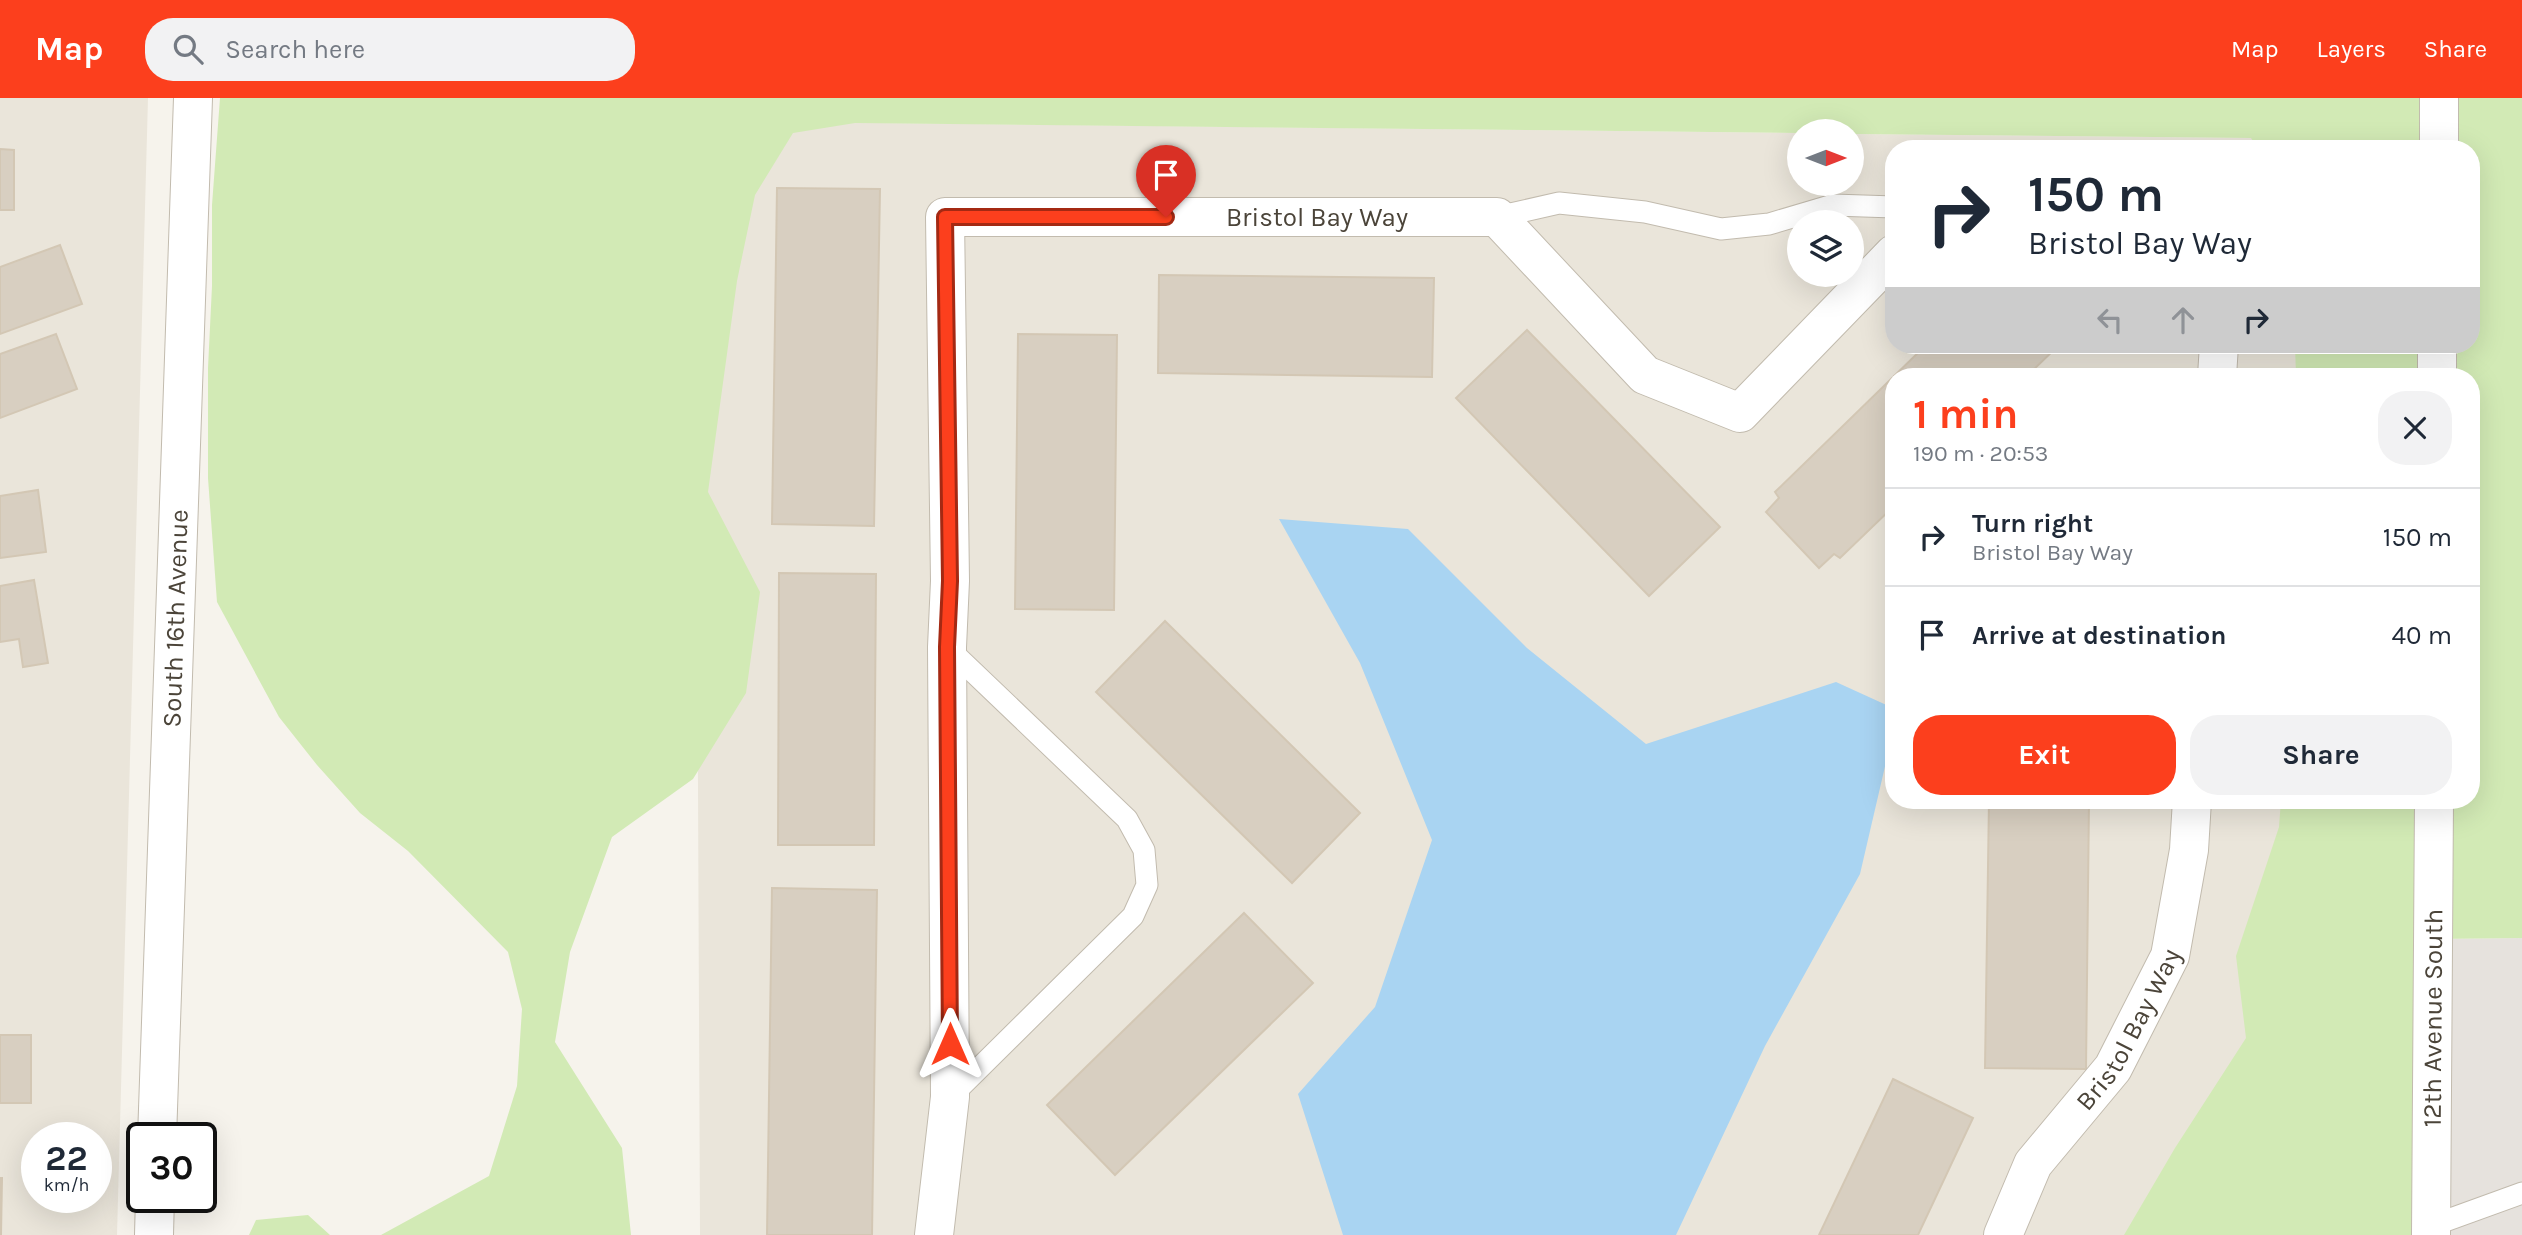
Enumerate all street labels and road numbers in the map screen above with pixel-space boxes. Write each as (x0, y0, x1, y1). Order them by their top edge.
street label: Bristol Bay Way (1226, 202, 1408, 233)
street label: South 16th Avenue (156, 509, 194, 728)
street label: 12th Avenue South (2416, 909, 2449, 1127)
street label: Bristol Bay Way (2069, 947, 2186, 1116)

